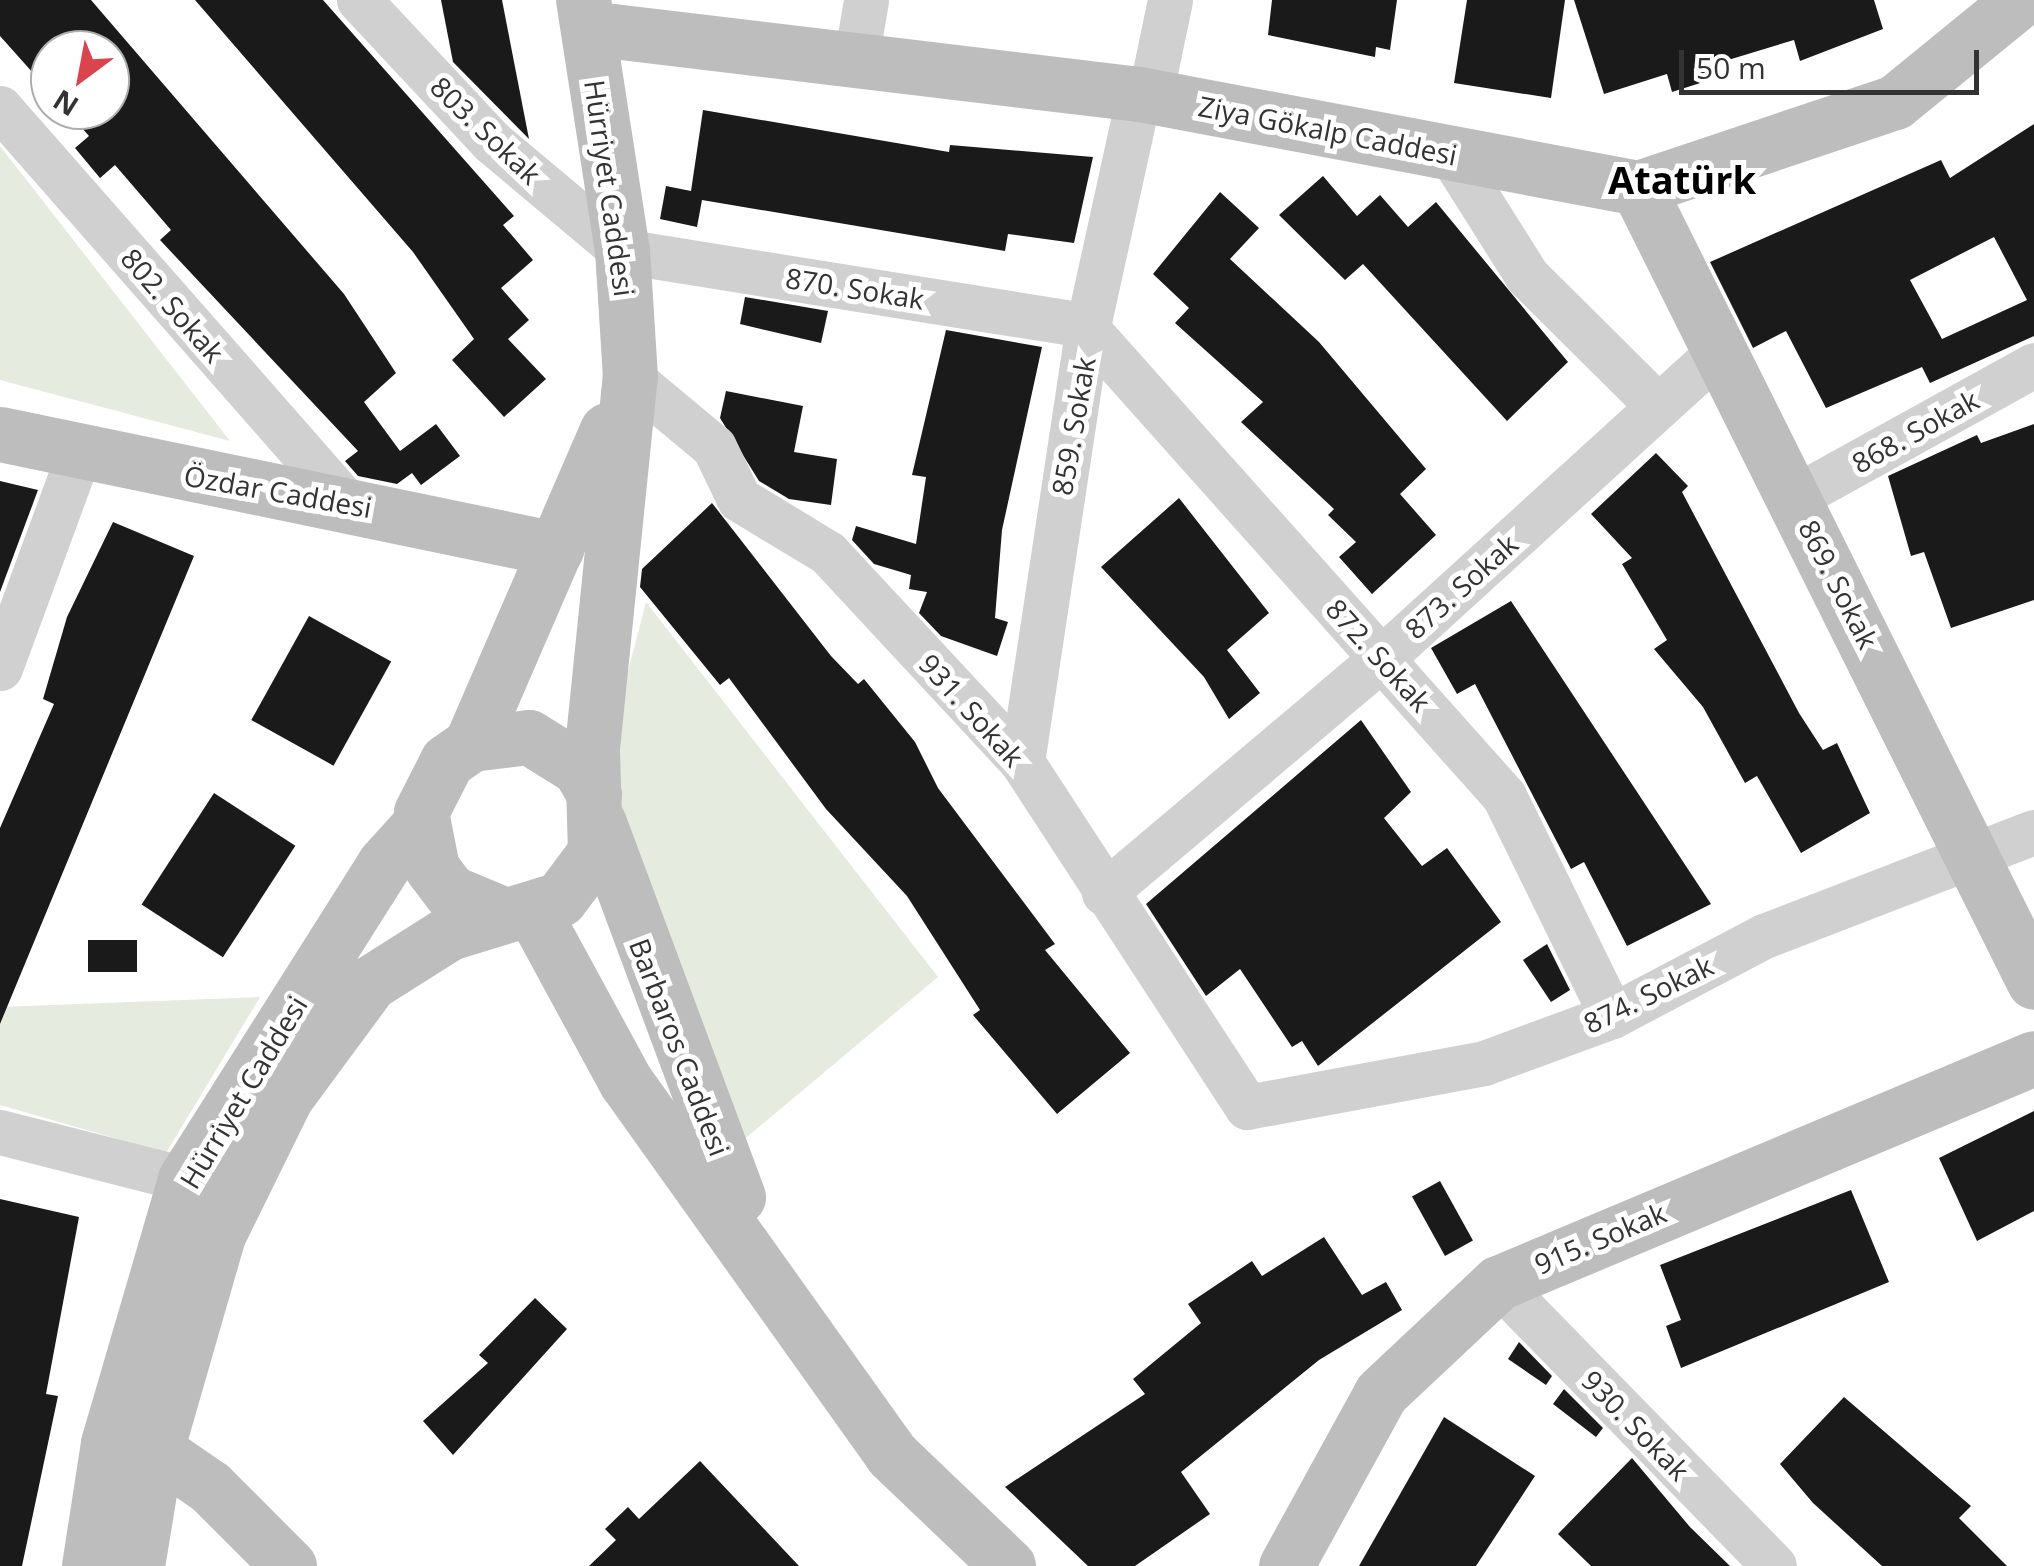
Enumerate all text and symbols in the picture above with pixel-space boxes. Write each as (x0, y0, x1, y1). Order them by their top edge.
north arrow (30, 30, 130, 130)
scale bar (1684, 30, 1984, 92)
text: 50 m (1696, 47, 1766, 88)
street label: 803. Sokak (424, 69, 548, 191)
street label: Hürriyet Caddesi (578, 78, 642, 298)
text: N (45, 82, 85, 126)
street label: Ziya Gökalp Caddesi (1196, 88, 1460, 172)
district label: Atatürk (1608, 157, 1756, 203)
street label: 802. Sokak (114, 241, 232, 369)
street label: 870. Sokak (783, 260, 927, 316)
street label: 859. Sokak (1044, 354, 1102, 498)
street label: 868. Sokak (1846, 382, 1984, 480)
street label: Özdar Caddesi (182, 458, 374, 524)
street label: 869. Sokak (1792, 514, 1886, 654)
street label: 873. Sokak (1398, 527, 1524, 645)
street label: 872. Sokak (1320, 592, 1438, 718)
street label: 931. Sokak (913, 647, 1031, 773)
street label: Barbaros Caddesi (623, 933, 737, 1161)
street label: 874. Sokak (1578, 948, 1718, 1040)
street label: Hürriyet Caddesi (172, 990, 314, 1194)
street label: 915. Sokak (1529, 1195, 1671, 1281)
street label: 930. Sokak (1575, 1363, 1697, 1487)

